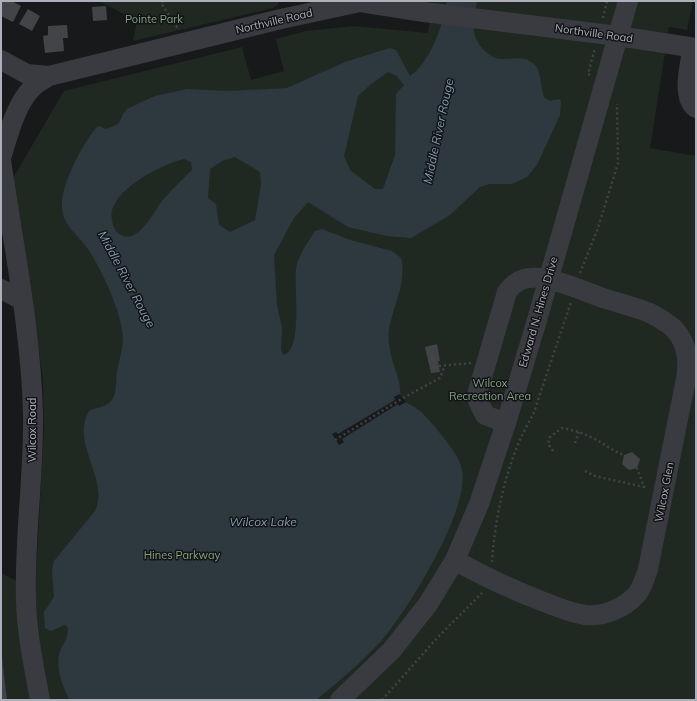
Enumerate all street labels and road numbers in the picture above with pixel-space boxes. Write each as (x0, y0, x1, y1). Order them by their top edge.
street label: Northville Road (234, 5, 314, 37)
street label: Northville Road (554, 21, 634, 45)
street label: Edward N. Hines Drive (515, 255, 561, 369)
street label: Wilcox Road (25, 398, 39, 462)
street label: Wilcox Glen (651, 461, 677, 523)

